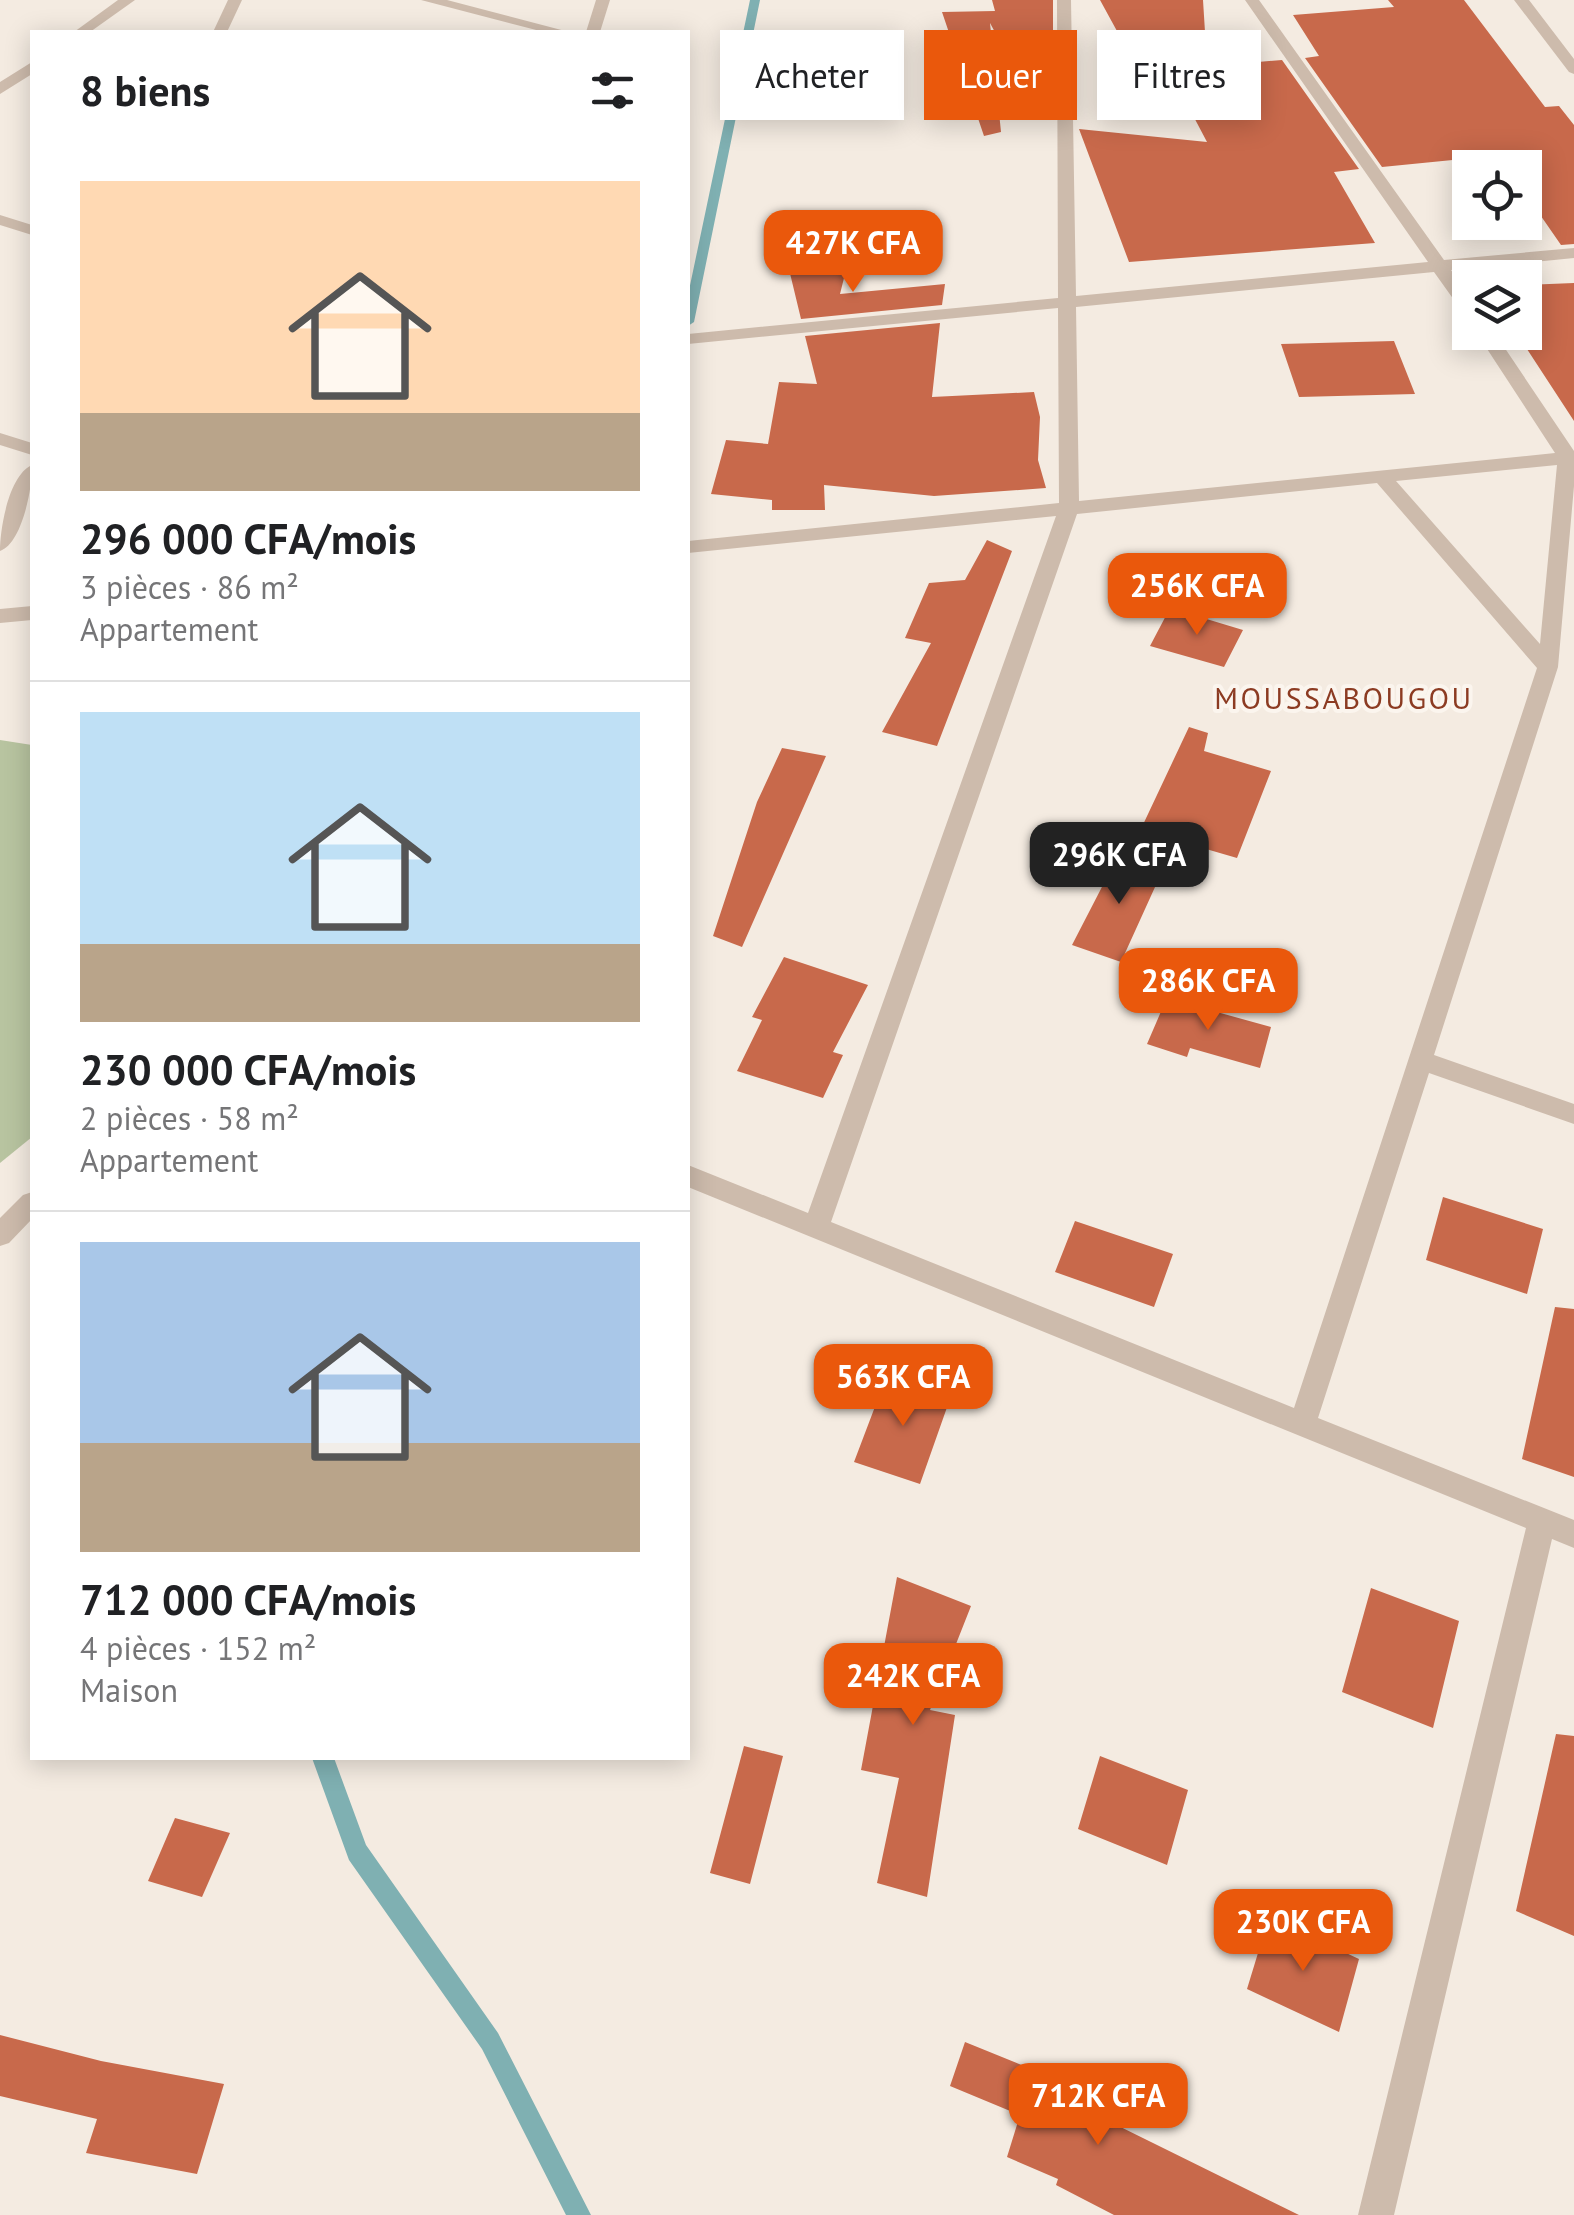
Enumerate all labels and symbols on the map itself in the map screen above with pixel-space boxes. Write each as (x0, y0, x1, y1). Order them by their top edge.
pin: 427K CFA (750, 210, 956, 295)
pin: 256K CFA (1094, 553, 1300, 638)
district label: MOUSSABOUGOU (1214, 678, 1474, 717)
pin: 296K CFA (1016, 822, 1222, 907)
pin: 286K CFA (1105, 948, 1311, 1033)
pin: 563K CFA (800, 1344, 1006, 1429)
pin: 242K CFA (810, 1643, 1016, 1728)
pin: 230K CFA (1200, 1889, 1406, 1974)
pin: 712K CFA (995, 2063, 1201, 2148)

